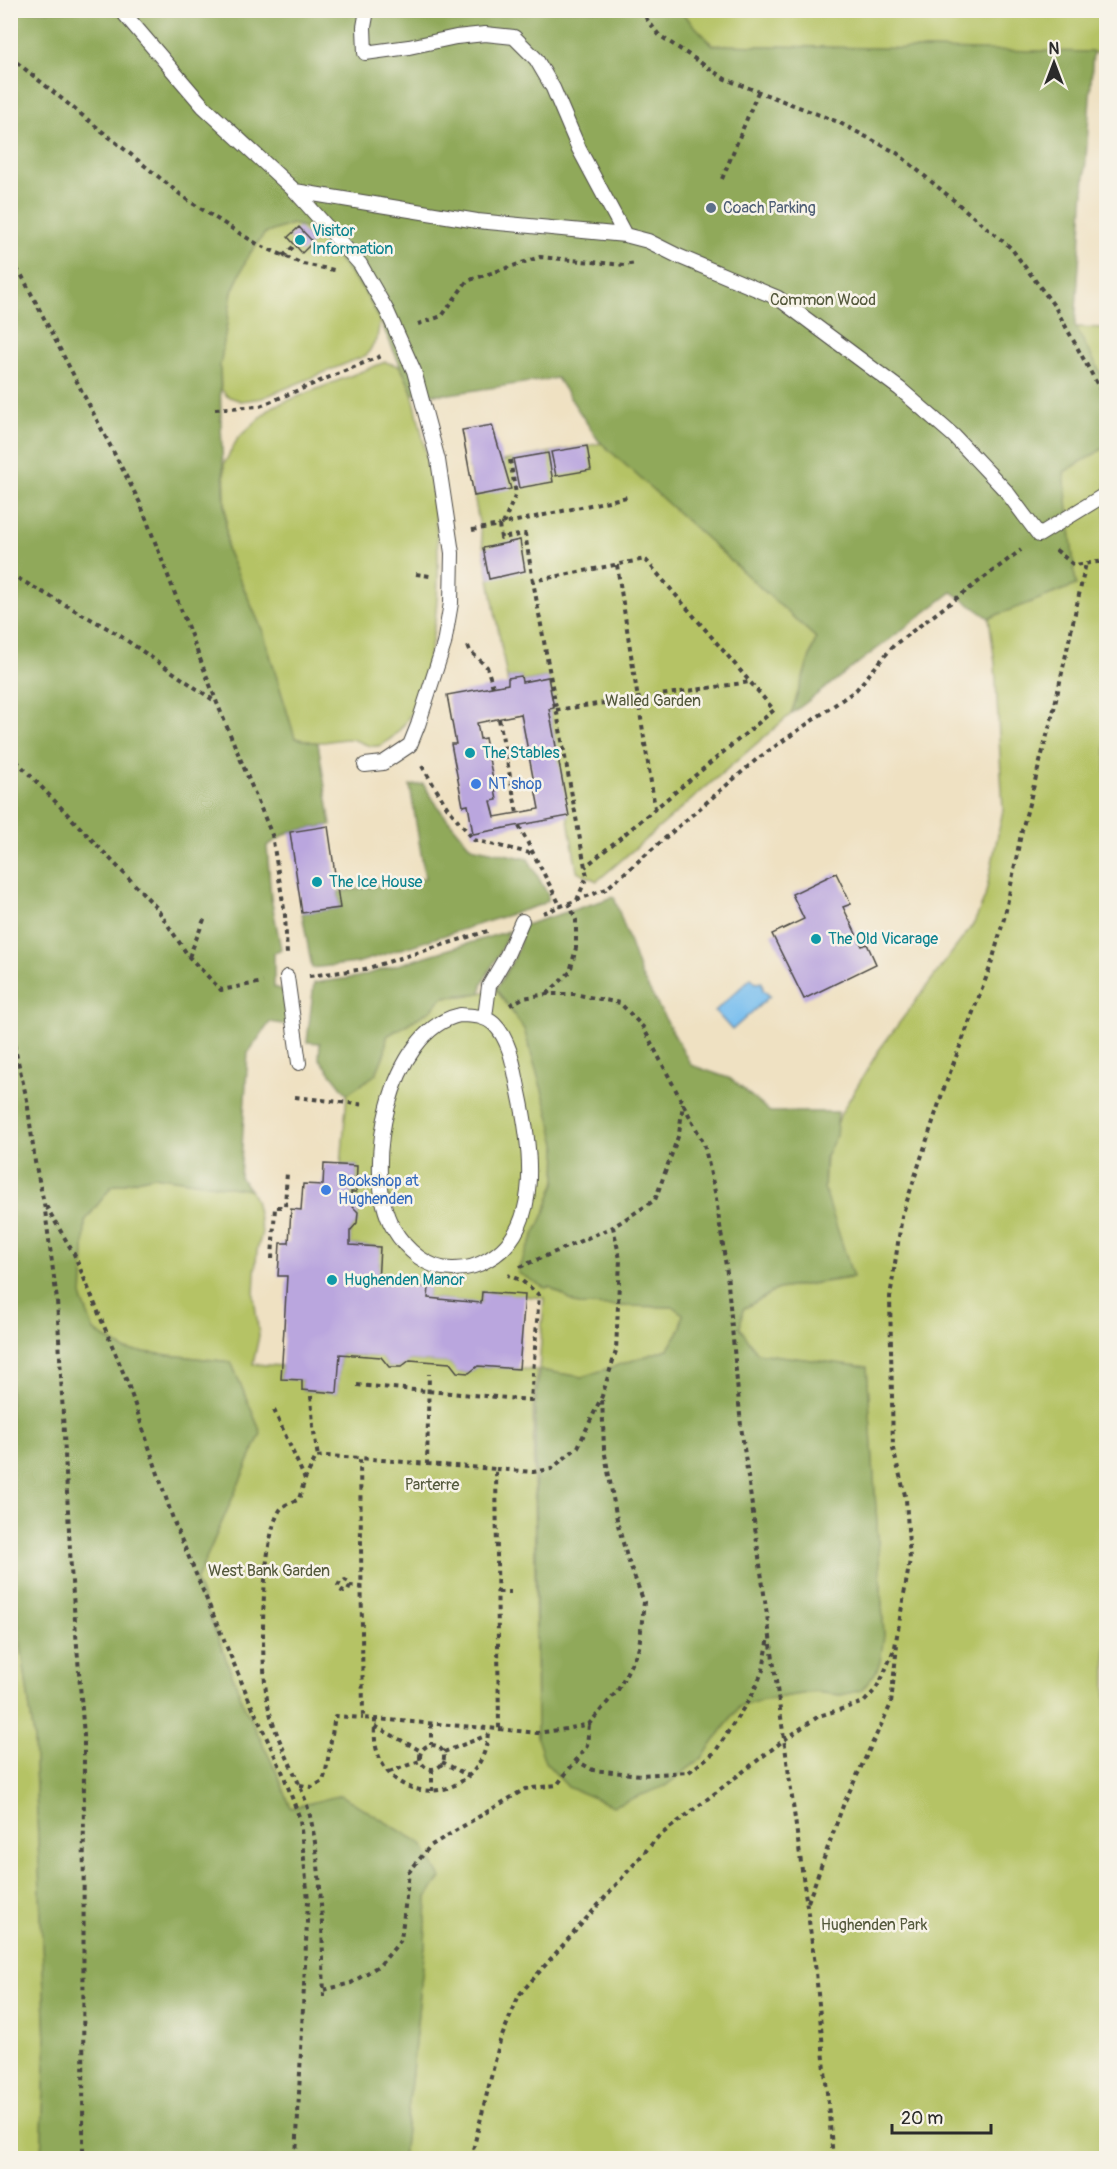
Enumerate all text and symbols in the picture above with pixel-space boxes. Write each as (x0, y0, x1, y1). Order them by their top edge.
north arrow (1024, 33, 1084, 93)
text: N (1049, 39, 1060, 59)
place label: Coach Parking (723, 198, 816, 218)
marker: Coach Parking (704, 201, 718, 215)
place label: Visitor Information (312, 221, 393, 259)
marker: Visitor Information (293, 233, 307, 247)
park label: Common Wood (770, 290, 876, 310)
park label: Walled Garden (605, 691, 701, 711)
place label: The Stables (482, 743, 560, 763)
marker: The Stables (463, 746, 477, 760)
place label: NT shop (488, 774, 542, 794)
marker: NT shop (469, 777, 483, 791)
place label: The Ice House (329, 872, 423, 892)
marker: The Ice House (310, 875, 324, 889)
place label: The Old Vicarage (828, 929, 938, 949)
marker: The Old Vicarage (809, 932, 823, 946)
place label: Bookshop at Hughenden (338, 1171, 419, 1209)
marker: Bookshop at Hughenden (319, 1183, 333, 1197)
place label: Hughenden Manor (344, 1270, 465, 1290)
marker: Hughenden Manor (325, 1273, 339, 1287)
park label: Parterre (405, 1475, 459, 1495)
park label: West Bank Garden (208, 1561, 330, 1581)
park label: Hughenden Park (821, 1915, 928, 1935)
scale bar (892, 2097, 991, 2135)
text: 20 m (901, 2107, 943, 2130)

